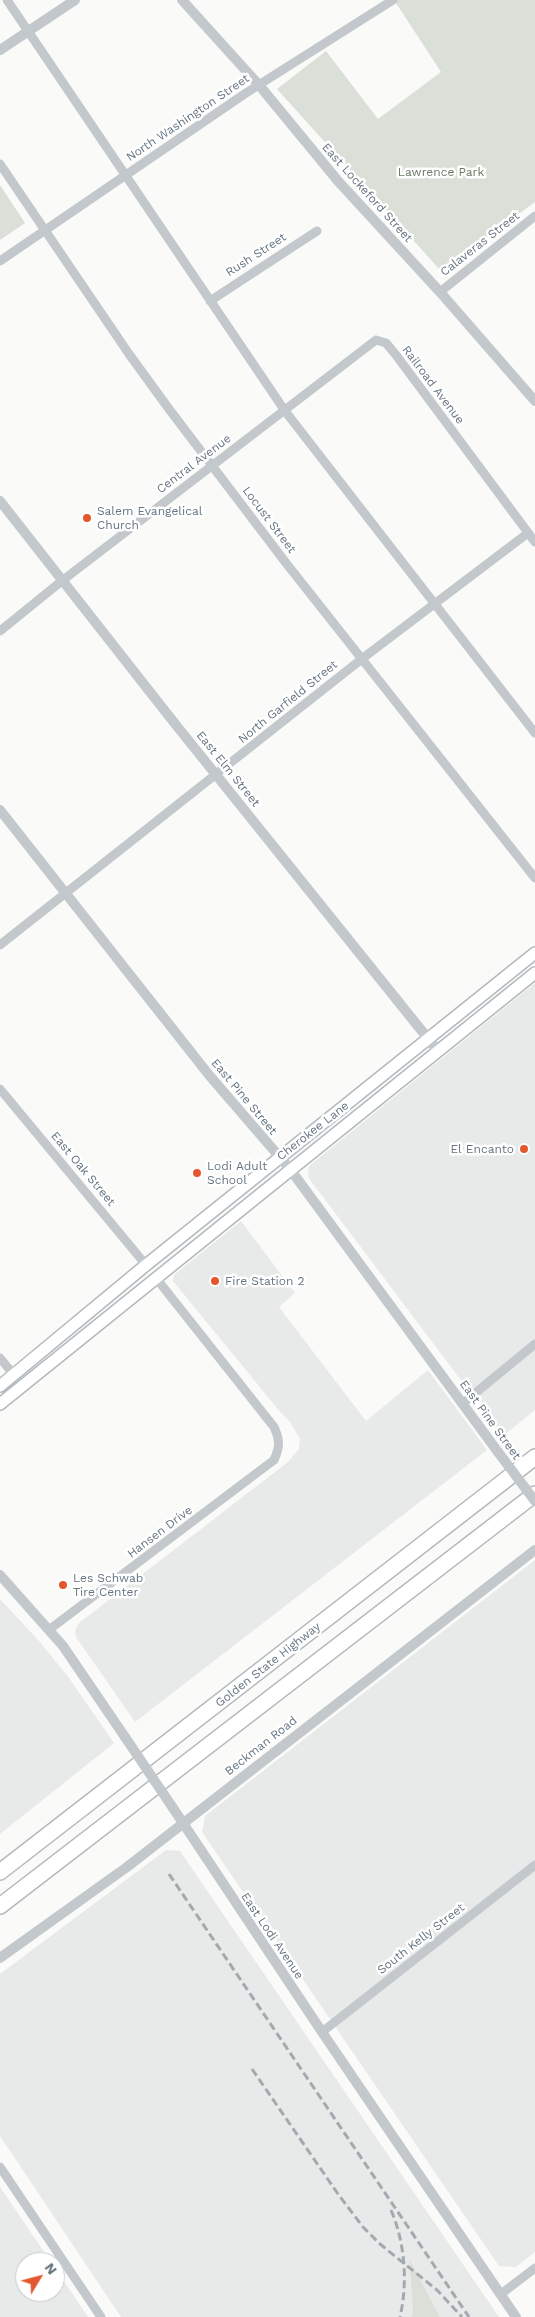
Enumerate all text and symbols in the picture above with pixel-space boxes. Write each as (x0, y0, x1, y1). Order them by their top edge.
street label: North Washington Street (124, 71, 252, 165)
street label: East Lockeford Street (319, 140, 415, 246)
park label: Lawrence Park (398, 165, 484, 179)
street label: Calaveras Street (438, 209, 522, 279)
street label: Rush Street (223, 230, 289, 280)
street label: Railroad Avenue (399, 343, 467, 427)
street label: Central Avenue (154, 431, 234, 497)
street label: Locust Street (239, 484, 299, 556)
place label: Salem Evangelical Church (97, 504, 202, 532)
marker: Salem Evangelical Church (81, 512, 93, 524)
street label: North Garfield Street (235, 658, 341, 746)
street label: East Elm Street (193, 728, 263, 810)
street label: East Pine Street (208, 1056, 280, 1138)
street label: Cherokee Lane (274, 1098, 352, 1164)
street label: East Oak Street (48, 1129, 118, 1209)
place label: El Encanto (450, 1142, 514, 1156)
marker: El Encanto (518, 1143, 530, 1155)
place label: Lodi Adult School (207, 1159, 267, 1187)
marker: Lodi Adult School (191, 1167, 203, 1179)
place label: Fire Station 2 (225, 1274, 304, 1288)
marker: Fire Station 2 (209, 1275, 221, 1287)
street label: East Pine Street (456, 1377, 524, 1463)
street label: Hansen Drive (125, 1503, 195, 1561)
place label: Les Schwab Tire Center (73, 1571, 143, 1599)
marker: Les Schwab Tire Center (57, 1579, 69, 1591)
street label: Golden State Highway (213, 1620, 323, 1710)
street label: Beckman Road (222, 1713, 300, 1779)
street label: East Lodi Avenue (238, 1890, 306, 1982)
street label: South Kelly Street (375, 1901, 467, 1977)
north arrow (15, 2252, 65, 2302)
text: N (42, 2260, 61, 2278)

